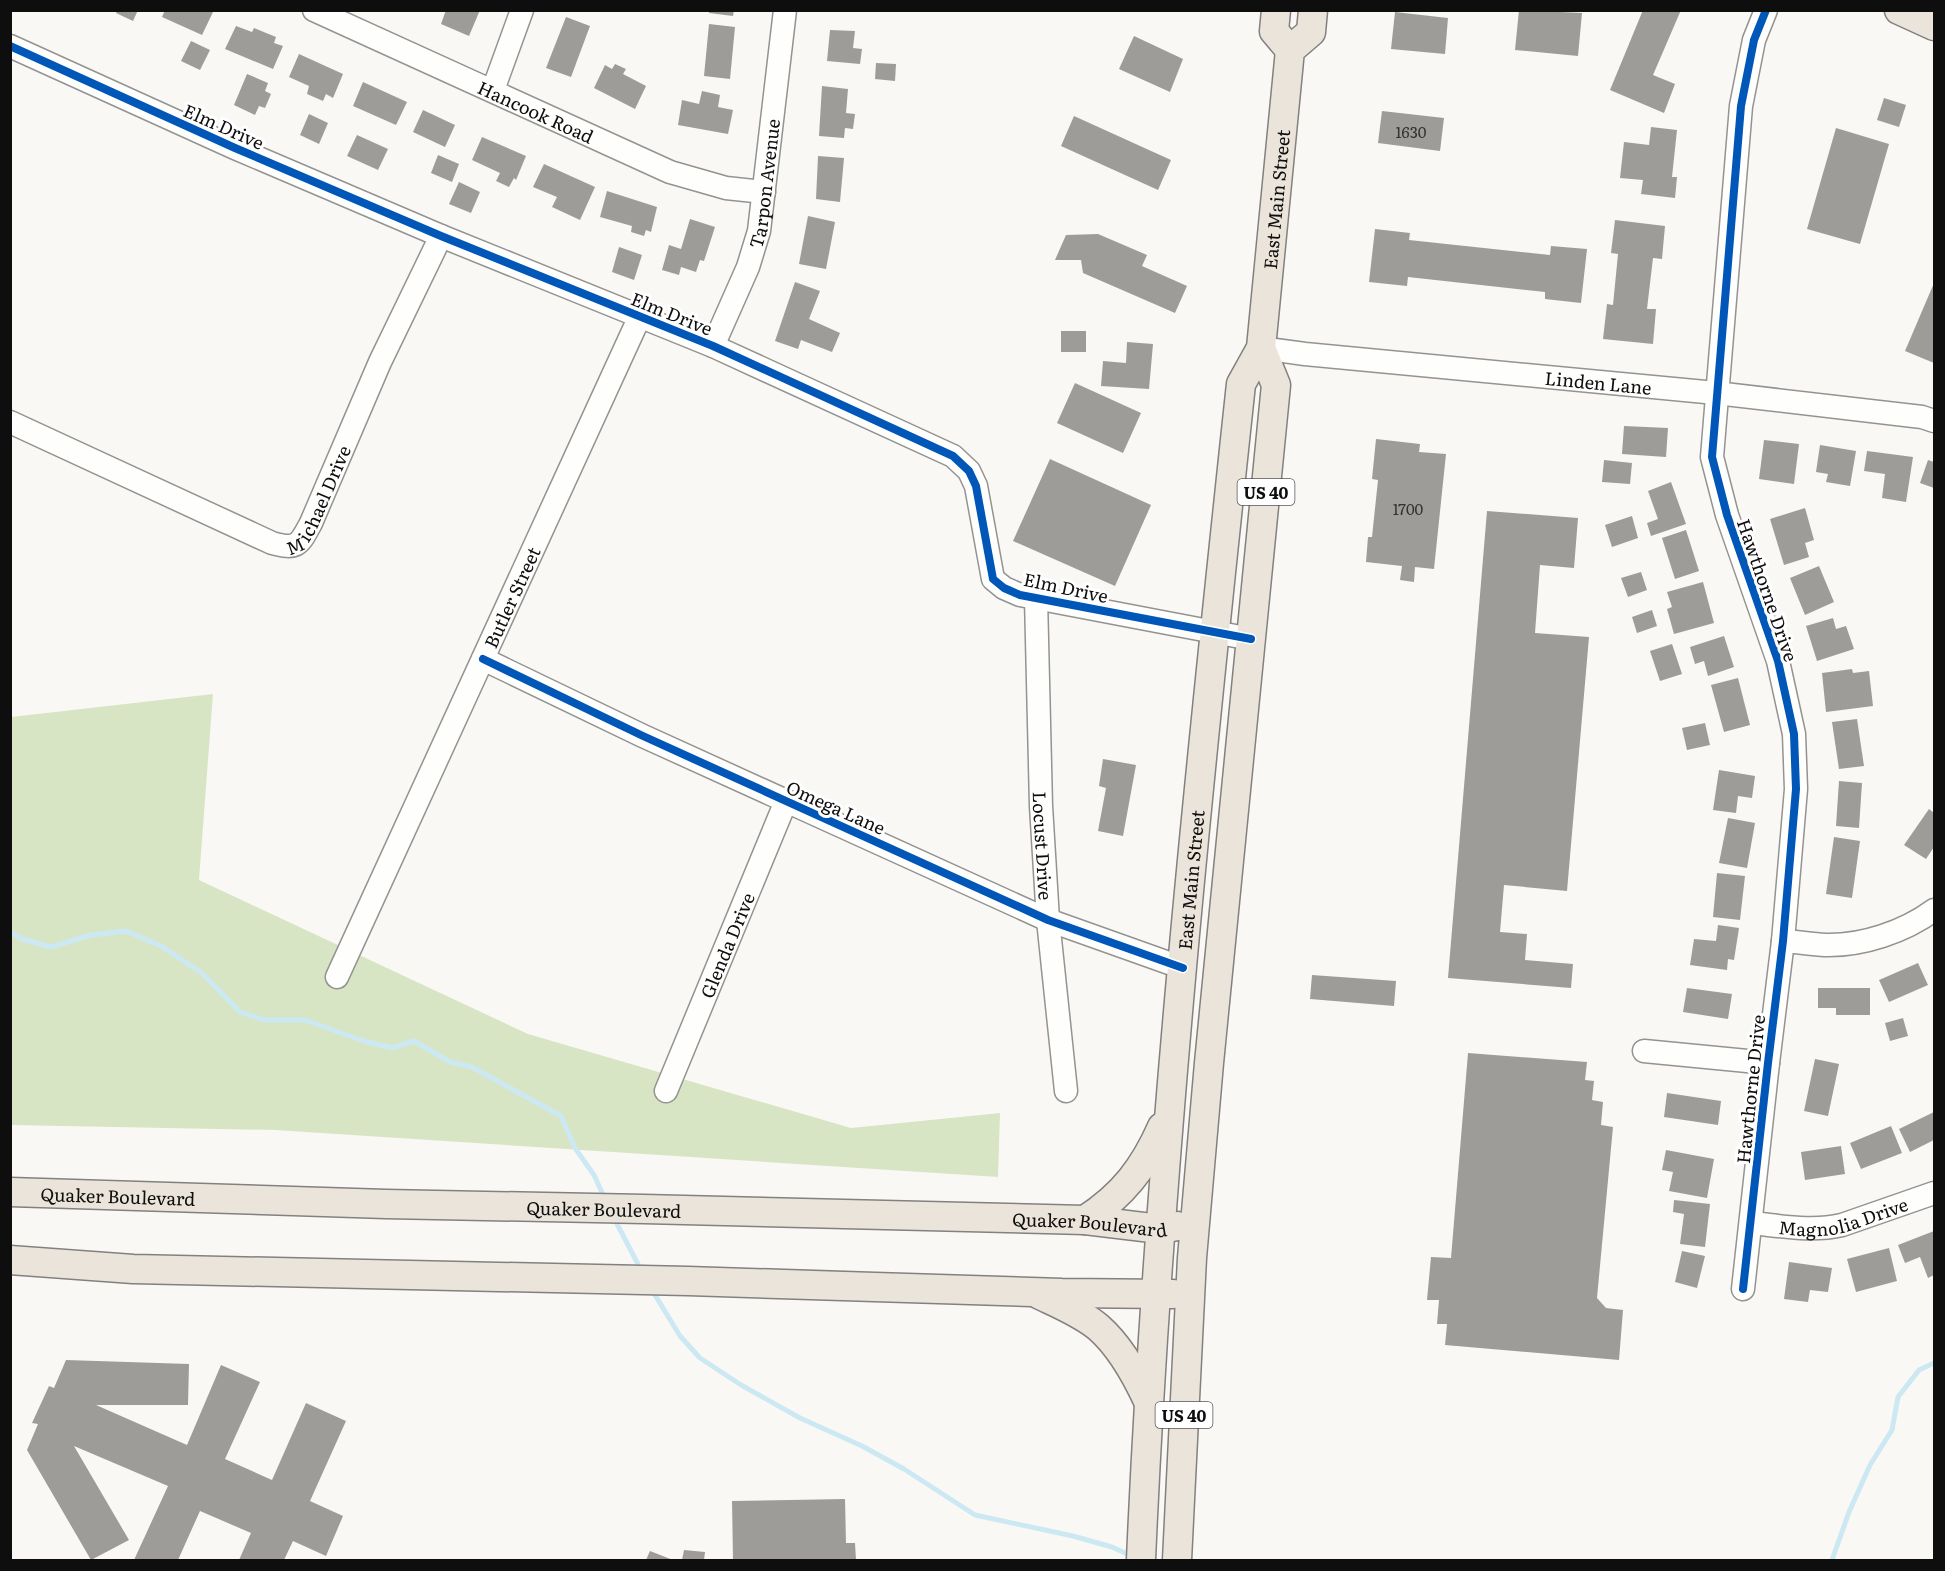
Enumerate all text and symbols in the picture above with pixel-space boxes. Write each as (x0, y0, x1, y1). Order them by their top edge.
street label: Hancook Road (474, 73, 598, 149)
street label: Elm Drive (179, 96, 269, 156)
street label: Tarpon Avenue (741, 117, 786, 251)
house number: 1630 (1396, 120, 1427, 143)
street label: East Main Street (1255, 127, 1296, 270)
street label: Elm Drive (627, 284, 717, 342)
street label: Linden Lane (1544, 363, 1653, 400)
street label: Michael Drive (281, 441, 356, 561)
road number: US 40 (1238, 479, 1294, 505)
house number: 1700 (1393, 497, 1424, 520)
street label: Hawthorne Drive (1731, 515, 1805, 665)
street label: Butler Street (476, 541, 546, 652)
street label: Elm Drive (1021, 565, 1111, 609)
street label: Omega Lane (782, 773, 890, 841)
street label: Locust Drive (1027, 791, 1060, 901)
street label: East Main Street (1170, 808, 1210, 951)
street label: Glenda Drive (693, 888, 760, 1002)
street label: Hawthorne Drive (1729, 1013, 1771, 1165)
street label: Quaker Boulevard (40, 1179, 196, 1211)
street label: Magnolia Drive (1777, 1190, 1911, 1242)
street label: Quaker Boulevard (526, 1193, 682, 1223)
street label: Quaker Boulevard (1012, 1205, 1169, 1243)
road number: US 40 (1156, 1402, 1212, 1428)

